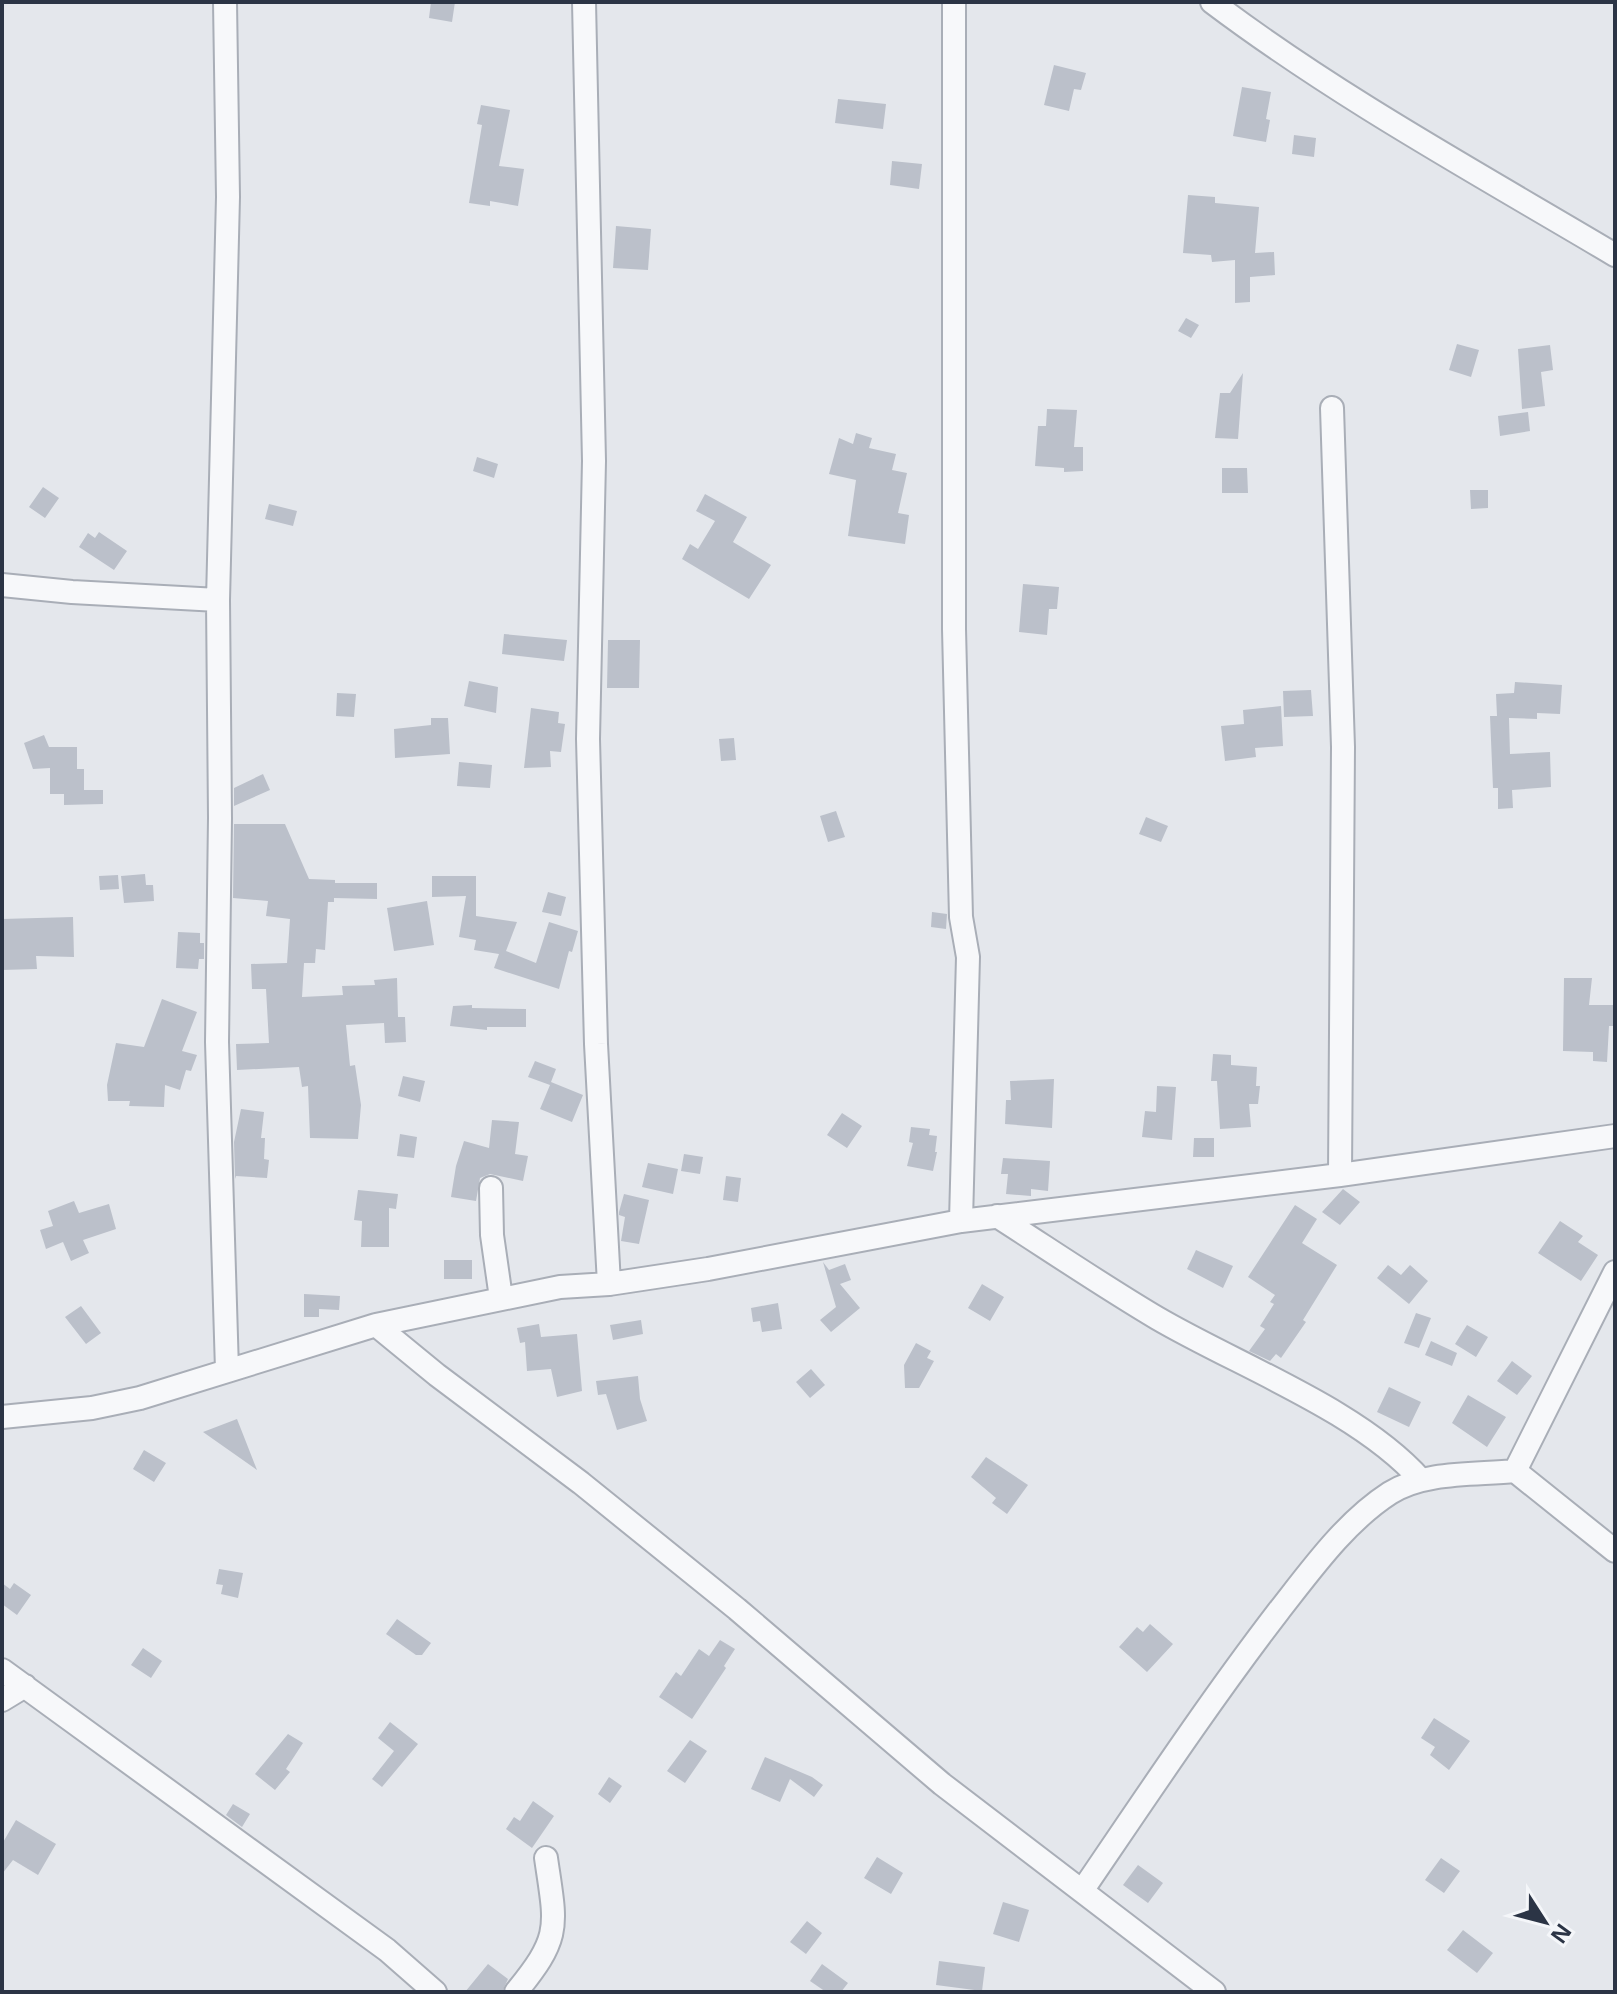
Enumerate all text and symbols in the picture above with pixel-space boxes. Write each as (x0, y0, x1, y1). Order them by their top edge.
north arrow (1505, 1882, 1585, 1962)
text: N (1545, 1918, 1579, 1950)

